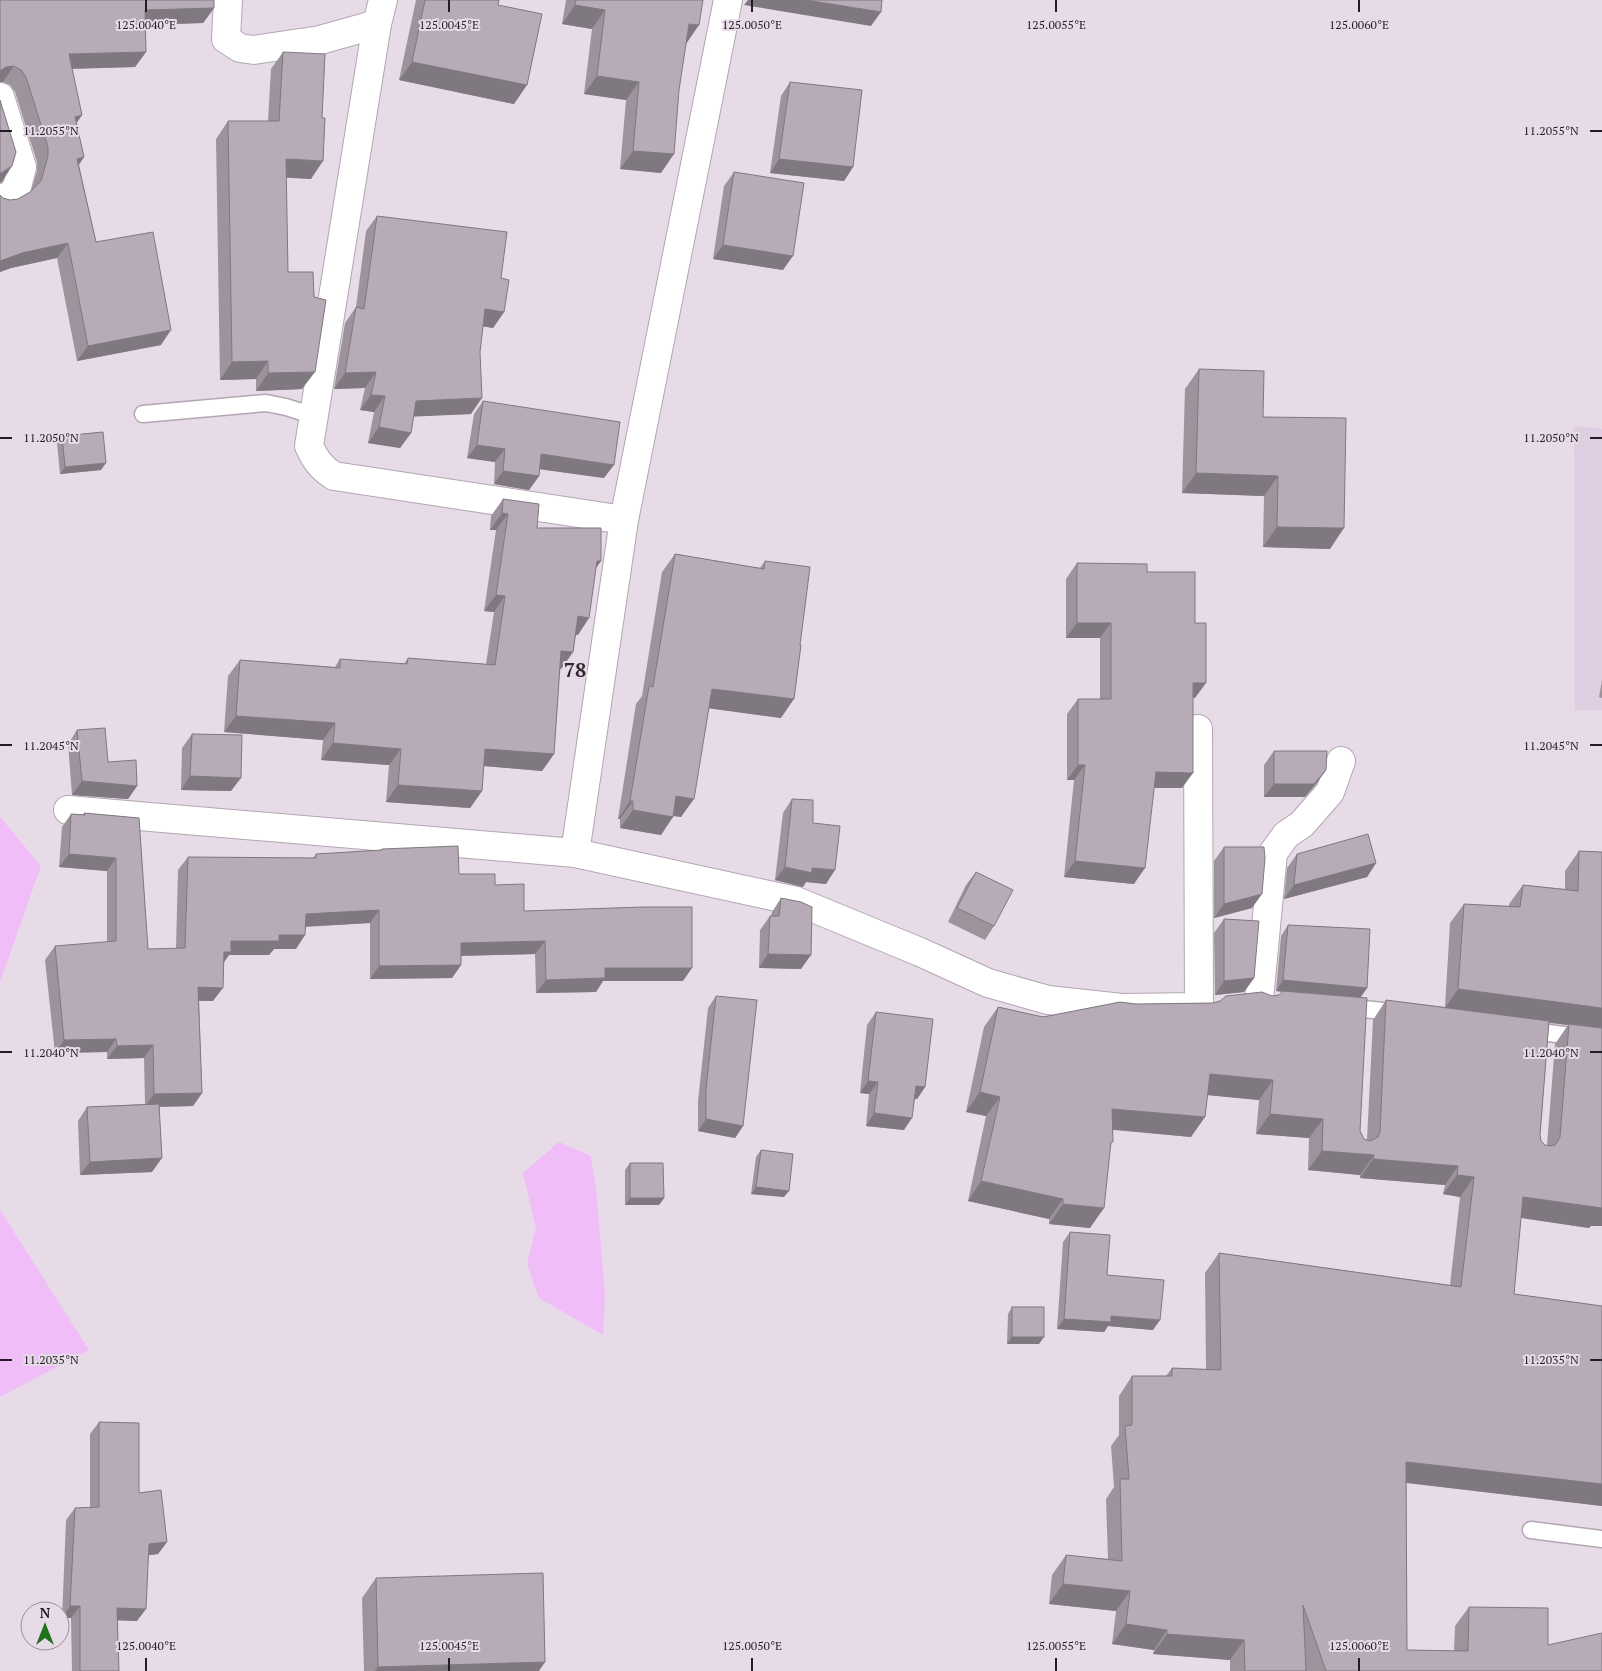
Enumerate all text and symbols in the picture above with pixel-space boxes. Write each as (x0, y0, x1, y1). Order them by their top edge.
text: 125.0040°E (116, 17, 176, 32)
text: 125.0045°E (419, 17, 479, 32)
text: 125.0050°E (722, 17, 782, 32)
text: 125.0055°E (1026, 17, 1086, 32)
text: 125.0060°E (1329, 17, 1389, 32)
text: 11.2055°N (23, 123, 79, 138)
text: 11.2055°N (1523, 123, 1579, 138)
text: 11.2050°N (23, 430, 79, 445)
text: 11.2050°N (1523, 430, 1579, 445)
district label: 78 (564, 656, 586, 683)
text: 11.2045°N (23, 738, 79, 753)
text: 11.2045°N (1523, 738, 1579, 753)
text: 11.2040°N (23, 1045, 79, 1060)
text: 11.2040°N (1523, 1045, 1579, 1060)
text: 11.2035°N (23, 1352, 79, 1367)
text: 11.2035°N (1523, 1352, 1579, 1367)
north arrow (20, 1601, 70, 1651)
text: N (40, 1603, 51, 1622)
text: 125.0040°E (116, 1638, 176, 1653)
text: 125.0045°E (419, 1638, 479, 1653)
text: 125.0050°E (722, 1638, 782, 1653)
text: 125.0055°E (1026, 1638, 1086, 1653)
text: 125.0060°E (1329, 1638, 1389, 1653)

